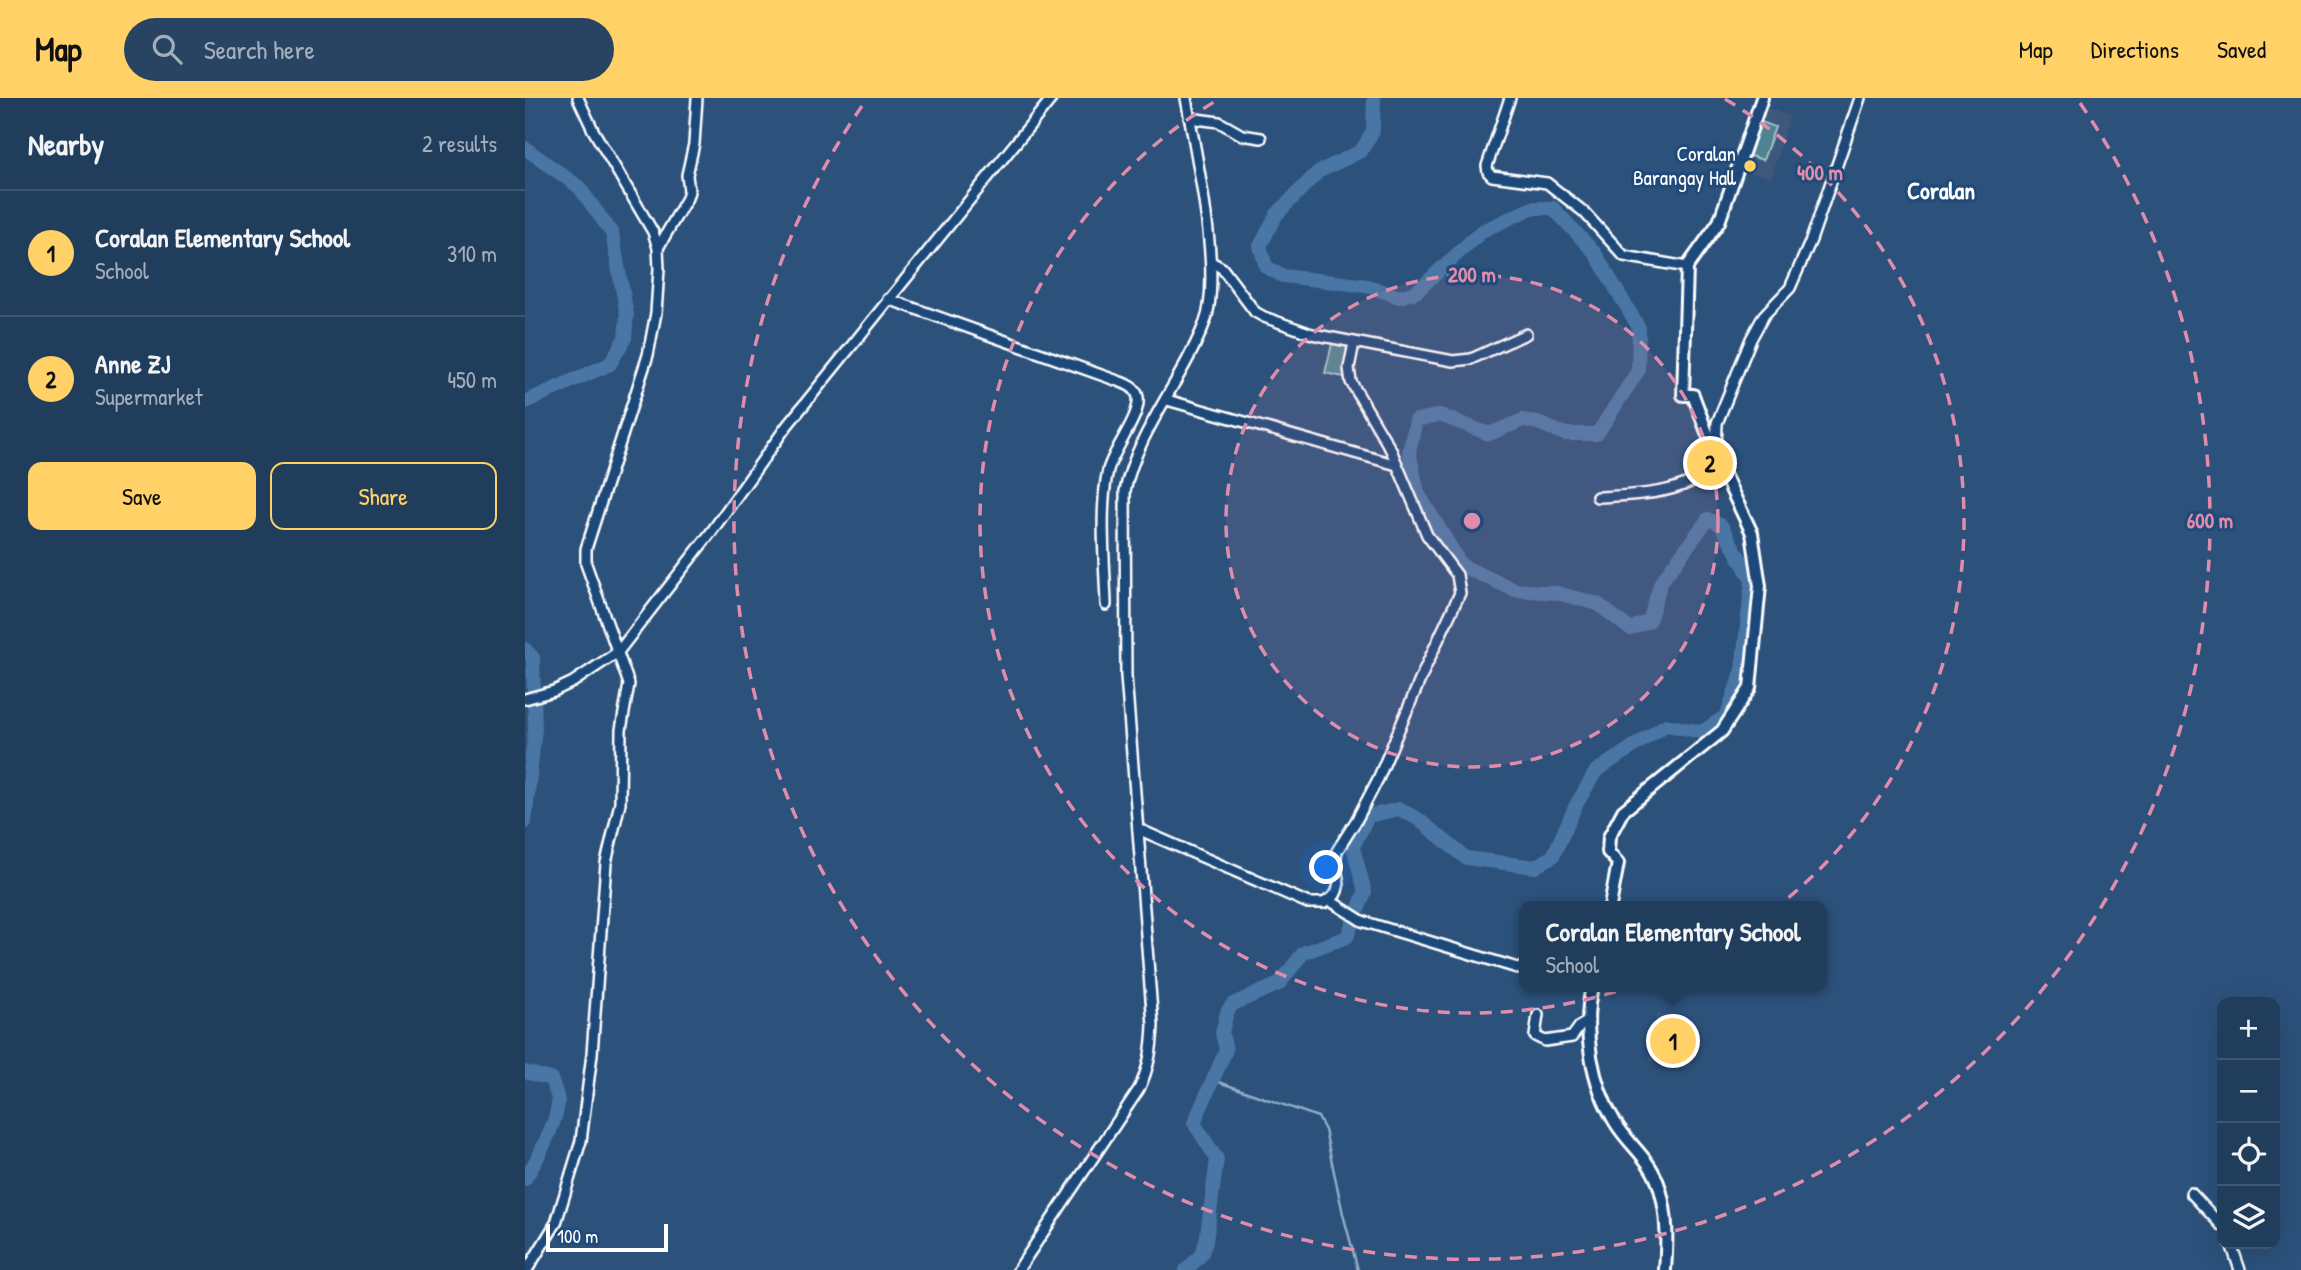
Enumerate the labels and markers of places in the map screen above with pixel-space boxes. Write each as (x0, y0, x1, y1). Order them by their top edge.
place label: Coralan Barangay Hall (1633, 139, 1737, 192)
marker: Coralan Barangay Hall (1742, 158, 1758, 174)
pin: 2 (1687, 437, 1733, 489)
centre of rings (1460, 509, 1484, 533)
pin: 1 (1650, 1015, 1696, 1067)

